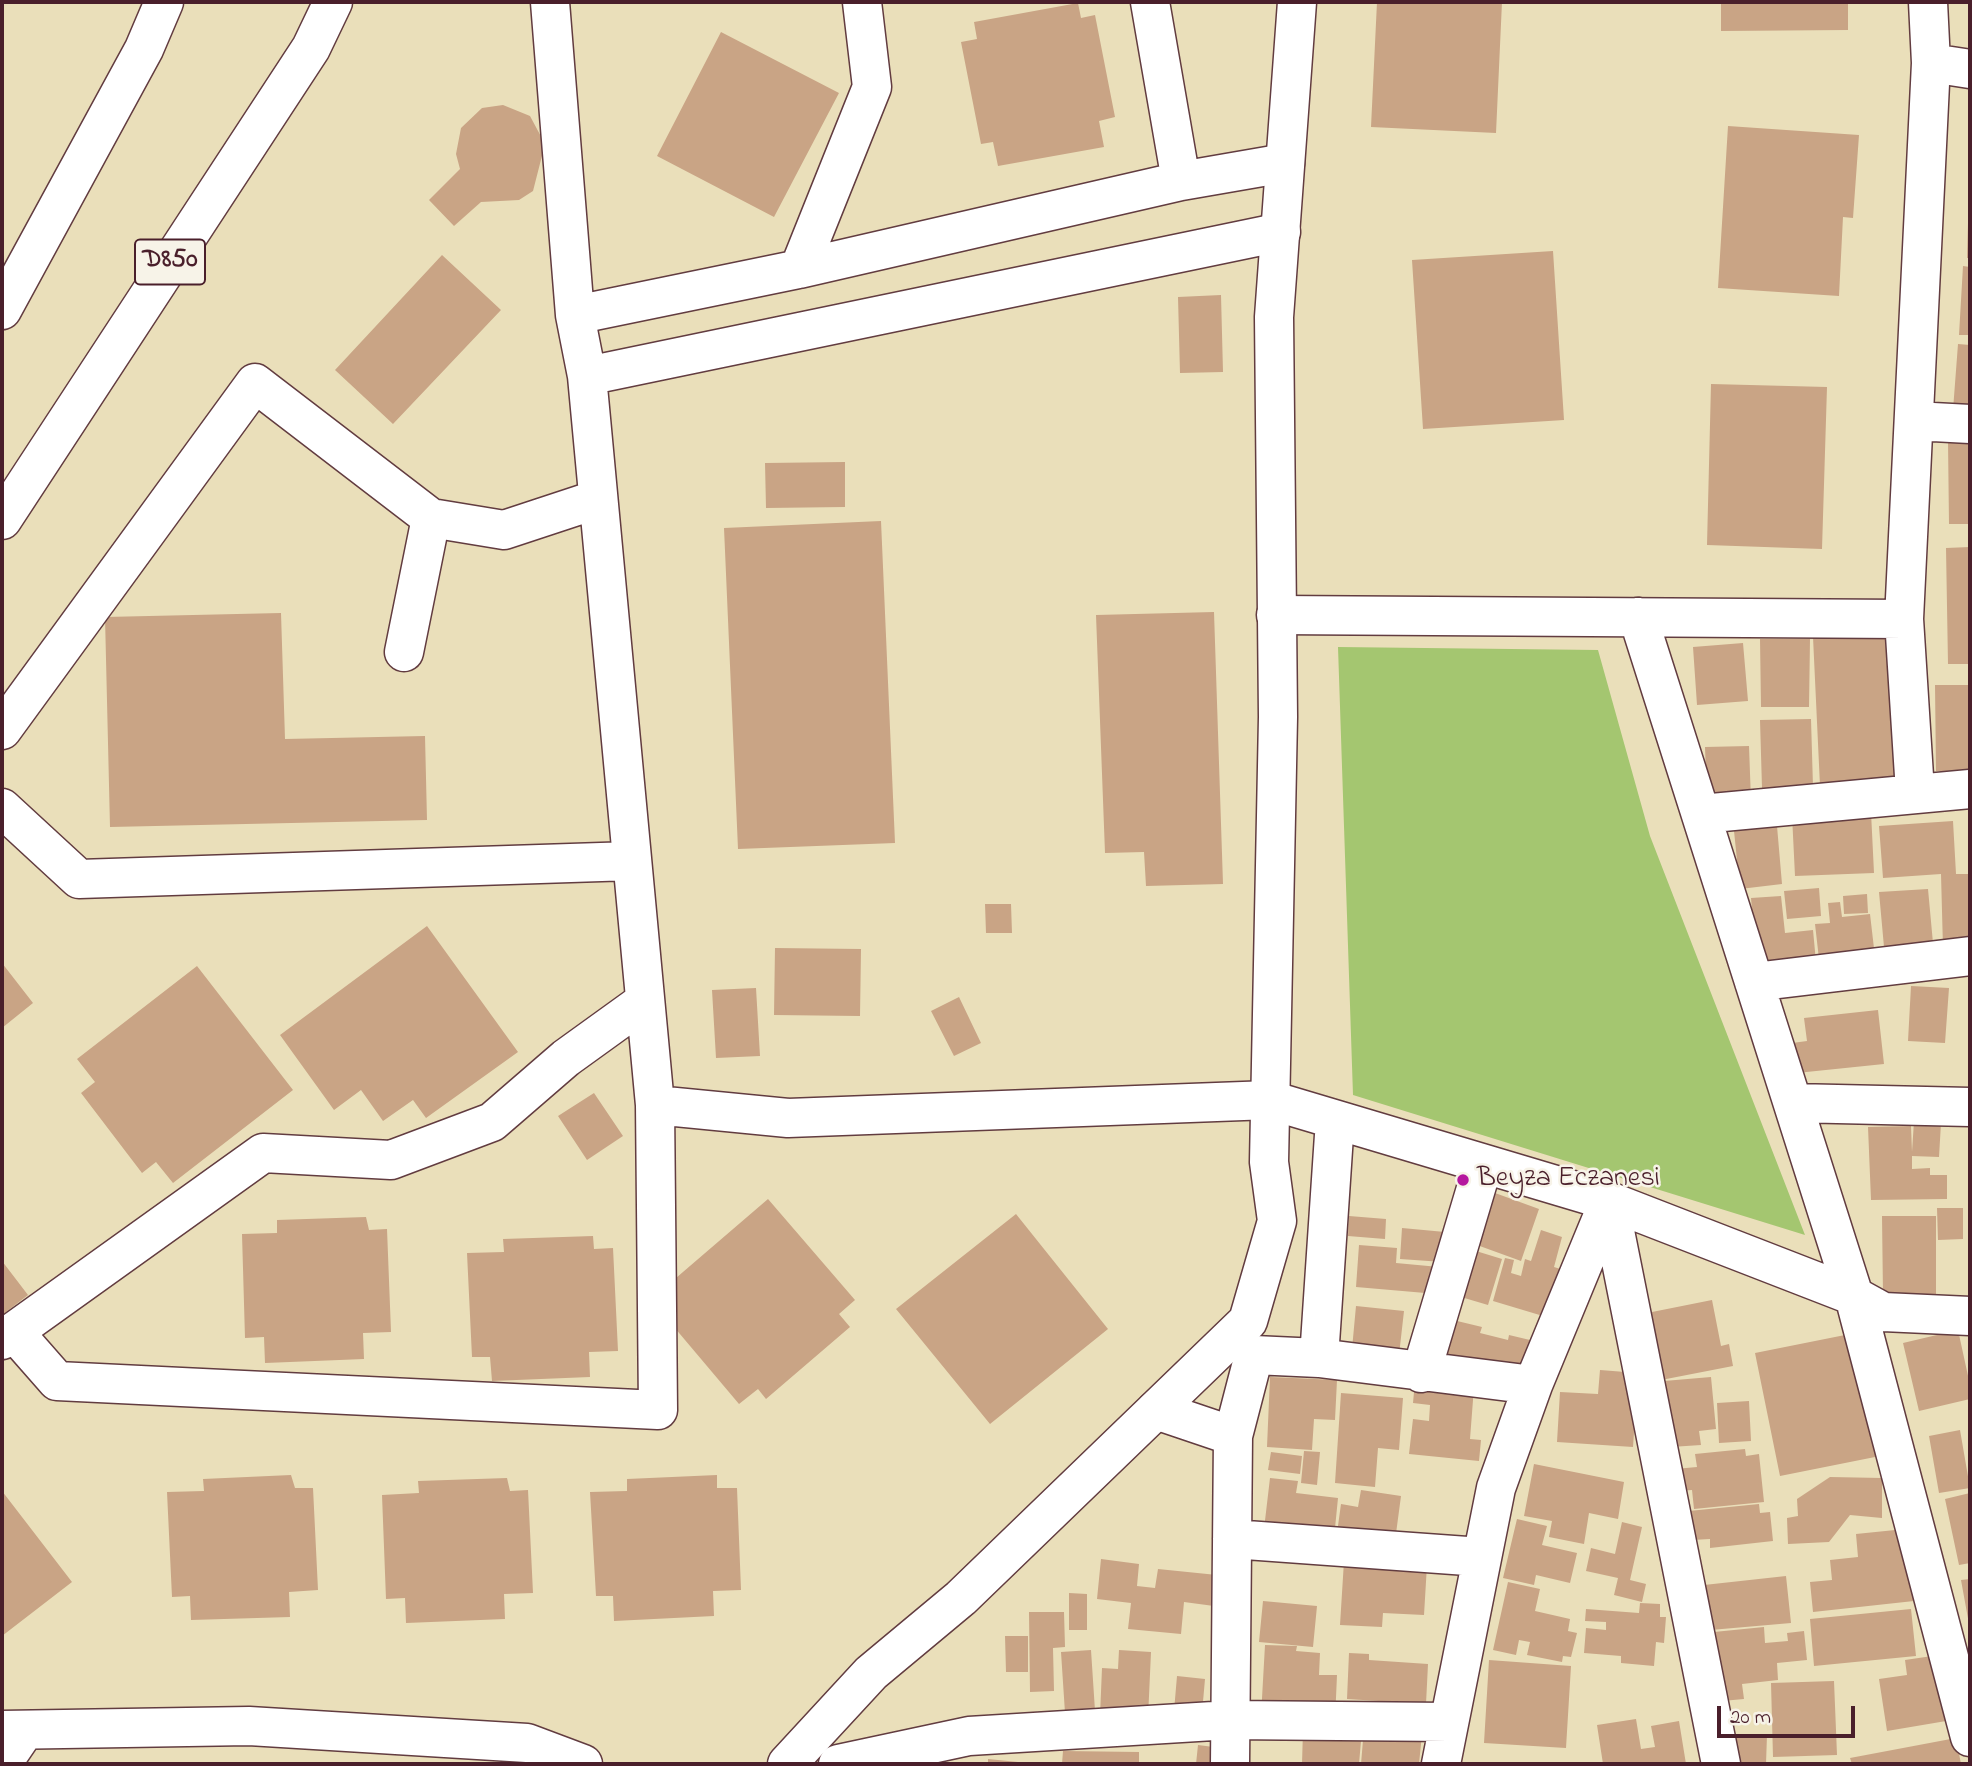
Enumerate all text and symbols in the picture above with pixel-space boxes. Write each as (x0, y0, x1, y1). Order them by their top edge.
road number: D850 (135, 240, 205, 284)
place label: Beyza Eczanesi (1477, 1163, 1660, 1197)
marker: Beyza Eczanesi (1455, 1172, 1471, 1188)
scale bar (1720, 1692, 1858, 1736)
text: 20 m (1730, 1703, 1771, 1733)

